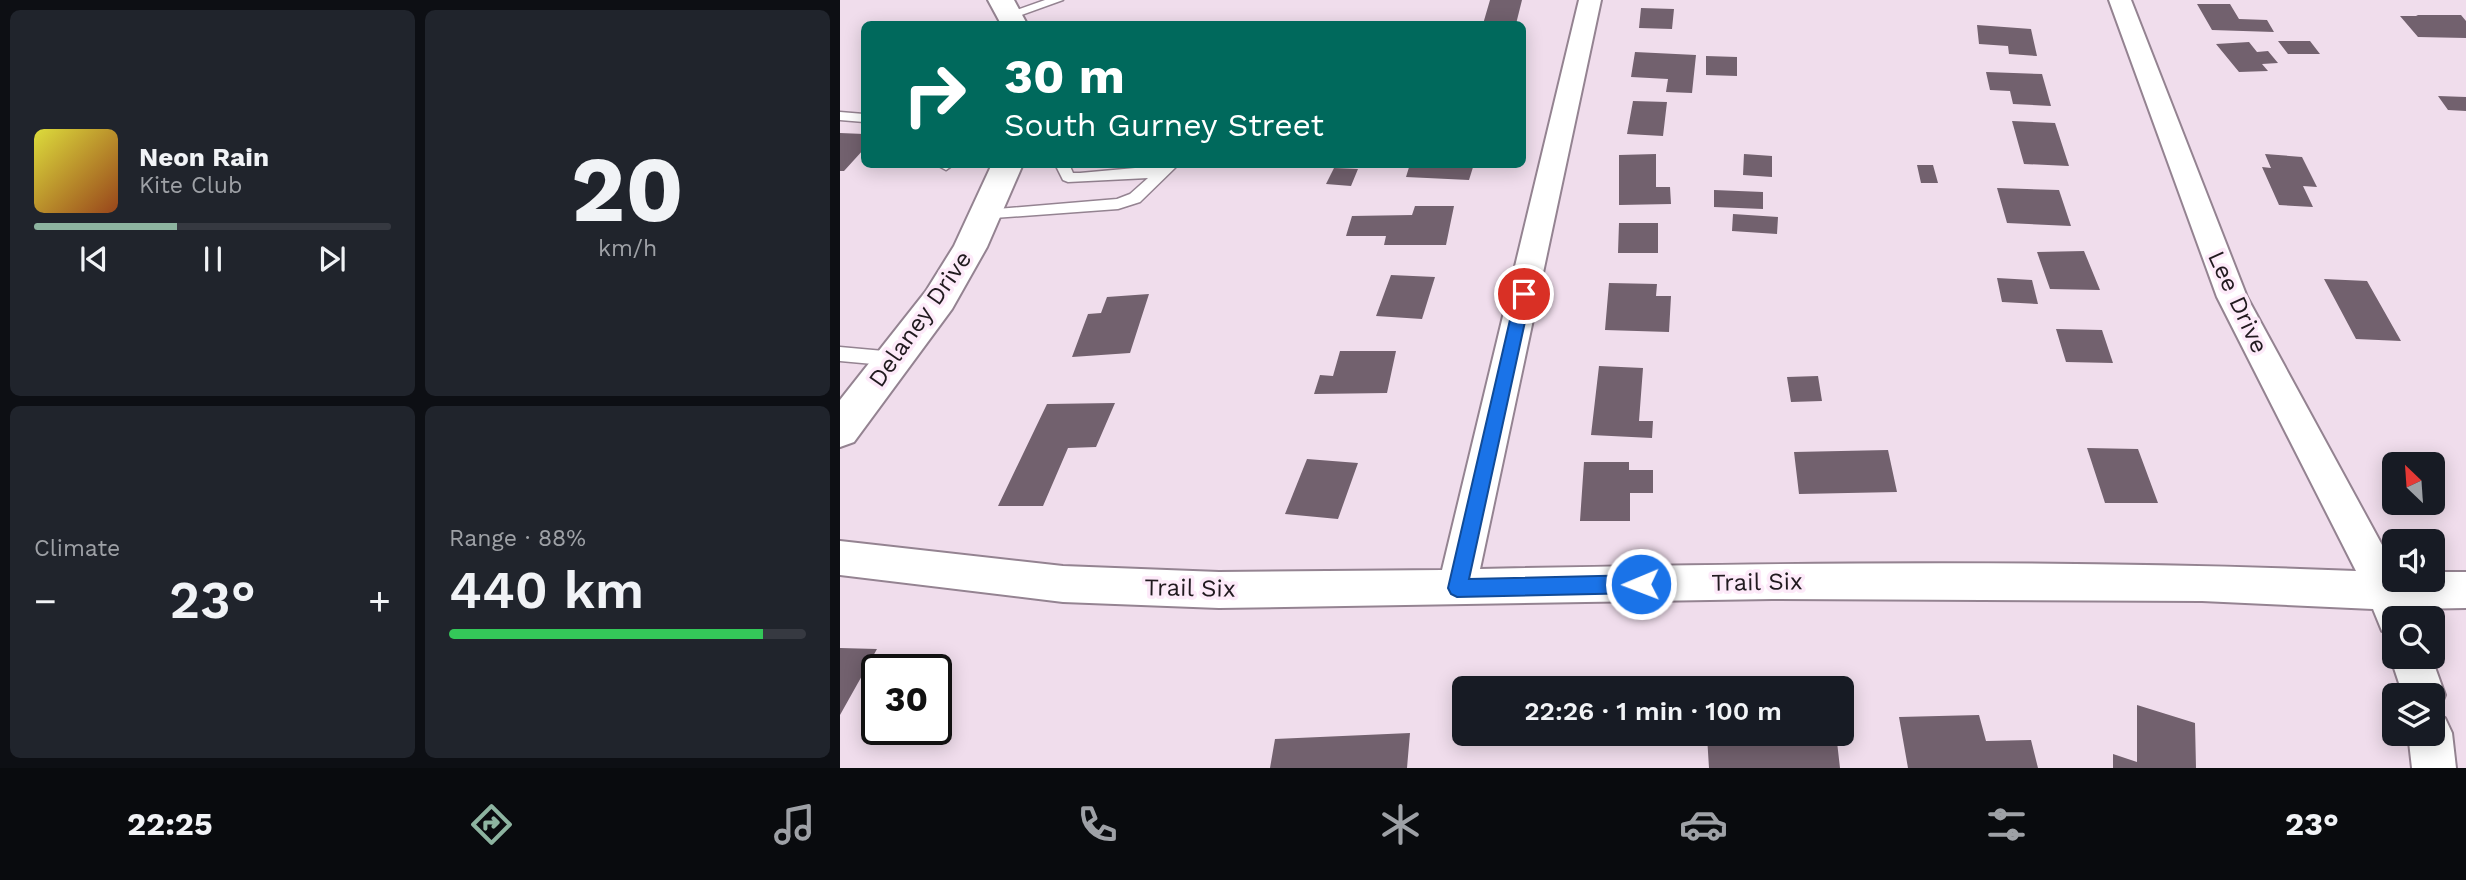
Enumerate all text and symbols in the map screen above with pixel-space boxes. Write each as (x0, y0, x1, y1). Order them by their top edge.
text: 30 m (1004, 47, 1125, 105)
icon: right (889, 49, 980, 140)
text: South Gurney Street (1004, 106, 1324, 144)
text: 20 (571, 136, 684, 243)
text: Neon Rain (139, 142, 269, 172)
text: Kite Club (139, 172, 242, 199)
text: km/h (598, 235, 657, 262)
icon: previous (75, 240, 113, 278)
icon: pause (194, 240, 232, 278)
icon: next (313, 240, 351, 278)
street label: Delaney Drive (863, 245, 977, 393)
street label: Lee Drive (2202, 246, 2274, 358)
pin (1494, 264, 1554, 324)
icon: arrive (1505, 275, 1543, 313)
north arrow (2382, 452, 2445, 514)
map controls (2382, 452, 2445, 746)
text: Range · 88% (449, 525, 586, 552)
button: sound (2382, 529, 2445, 592)
text: Climate (34, 535, 120, 562)
position arrow (1604, 547, 1678, 621)
text: 440 km (449, 560, 644, 621)
street label: Trail Six (1711, 567, 1803, 597)
text: 23° (169, 570, 256, 631)
street label: Trail Six (1144, 573, 1236, 603)
text: − (34, 579, 57, 623)
text: + (368, 579, 391, 623)
button: search (2382, 606, 2445, 669)
speed limit sign: 30 (861, 654, 952, 745)
button: layers (2382, 683, 2445, 746)
text: 22:26 · 1 min · 100 m (1524, 696, 1782, 726)
icon: directions (467, 800, 516, 849)
icon: music (770, 800, 819, 849)
icon: phone (1073, 800, 1122, 849)
icon: climate (1376, 800, 1425, 849)
icon: car (1679, 800, 1728, 849)
icon: filters (1982, 800, 2031, 849)
text: 22:25 (127, 805, 213, 843)
text: 23° (2285, 805, 2339, 843)

